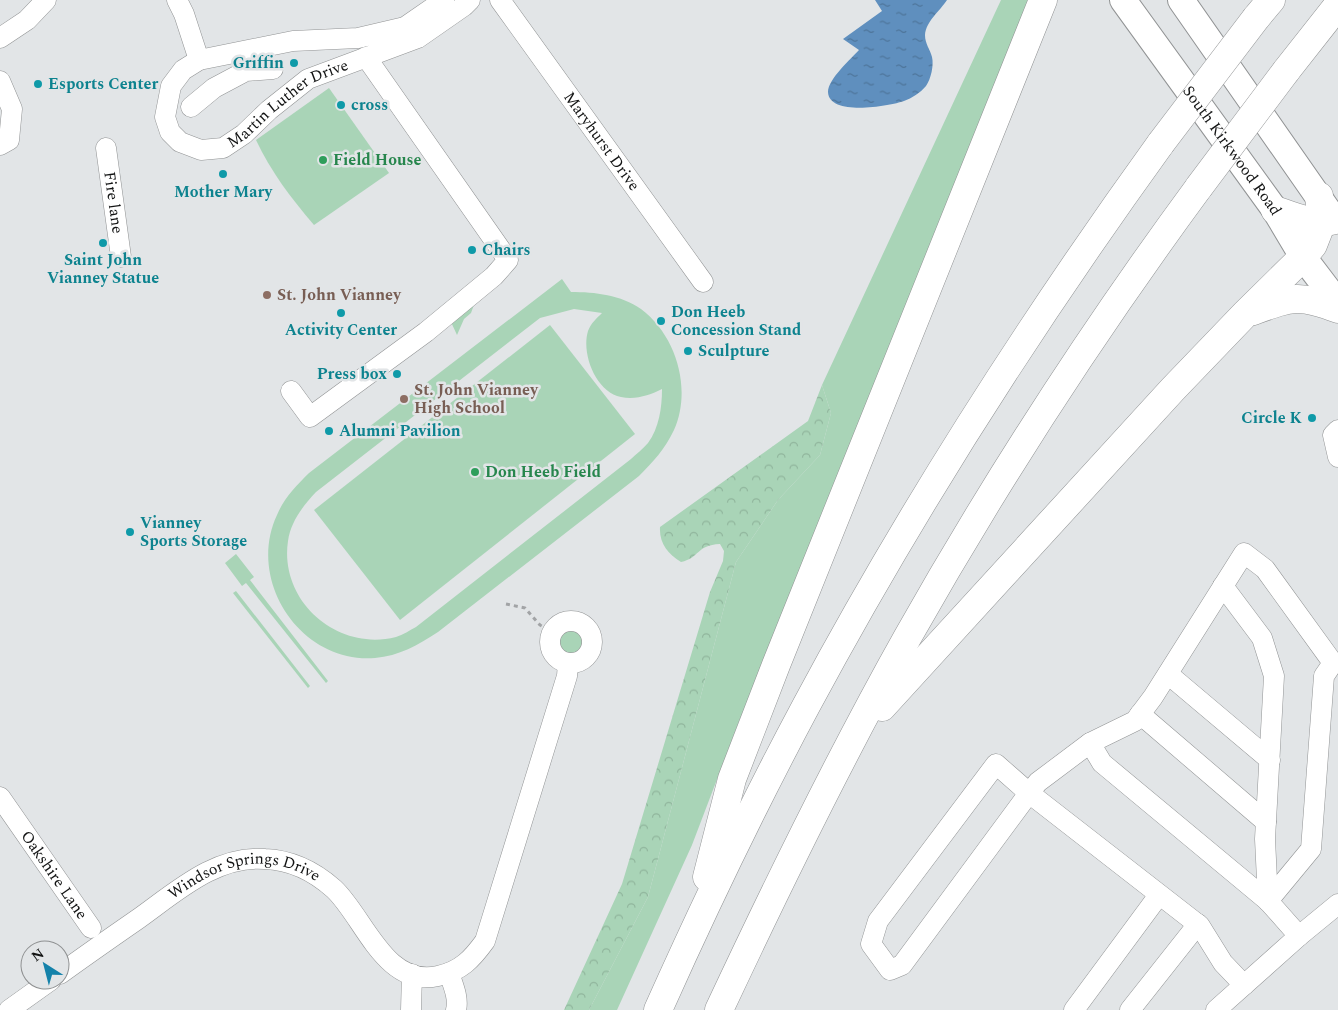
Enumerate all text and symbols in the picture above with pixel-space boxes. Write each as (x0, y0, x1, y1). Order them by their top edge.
place label: Griffin (233, 51, 284, 75)
street label: Martin Luther Drive (222, 53, 352, 154)
marker: Griffin (288, 57, 300, 69)
place label: Esports Center (48, 72, 158, 96)
marker: Esports Center (32, 78, 44, 90)
street label: South Kirkwood Road (1177, 81, 1288, 220)
street label: Maryhurst Drive (558, 86, 646, 196)
place label: cross (351, 93, 388, 117)
marker: cross (335, 99, 347, 111)
place label: Field House (333, 148, 421, 172)
marker: Field House (317, 154, 329, 166)
marker: Mother Mary (217, 168, 229, 180)
street label: Fire lane (97, 170, 130, 235)
place label: Mother Mary (174, 180, 273, 204)
marker: Saint John Vianney Statue (97, 237, 109, 249)
place label: Chairs (482, 238, 531, 262)
marker: Chairs (466, 244, 478, 256)
place label: Saint John Vianney Statue (47, 248, 159, 290)
place label: St. John Vianney (277, 283, 402, 307)
marker: St. John Vianney (261, 289, 273, 301)
place label: Don Heeb Concession Stand (671, 300, 801, 342)
marker: Activity Center (335, 307, 347, 319)
marker: Don Heeb Concession Stand (655, 315, 667, 327)
place label: Activity Center (285, 318, 397, 342)
place label: Sculpture (698, 339, 770, 363)
marker: Sculpture (682, 345, 694, 357)
place label: Press box (317, 362, 387, 386)
marker: Press box (391, 368, 403, 380)
place label: St. John Vianney High School (414, 378, 539, 420)
marker: St. John Vianney High School (398, 393, 410, 405)
place label: Circle K (1241, 406, 1303, 430)
marker: Circle K (1306, 412, 1318, 424)
place label: Alumni Pavilion (339, 419, 461, 443)
marker: Alumni Pavilion (323, 425, 335, 437)
place label: Don Heeb Field (485, 460, 601, 484)
marker: Don Heeb Field (469, 466, 481, 478)
place label: Vianney Sports Storage (140, 511, 247, 553)
marker: Vianney Sports Storage (124, 526, 136, 538)
street label: Oakshire Lane (15, 826, 94, 924)
street label: Windsor Springs Drive (163, 847, 325, 905)
north arrow (20, 940, 70, 990)
text: N (27, 943, 48, 967)

